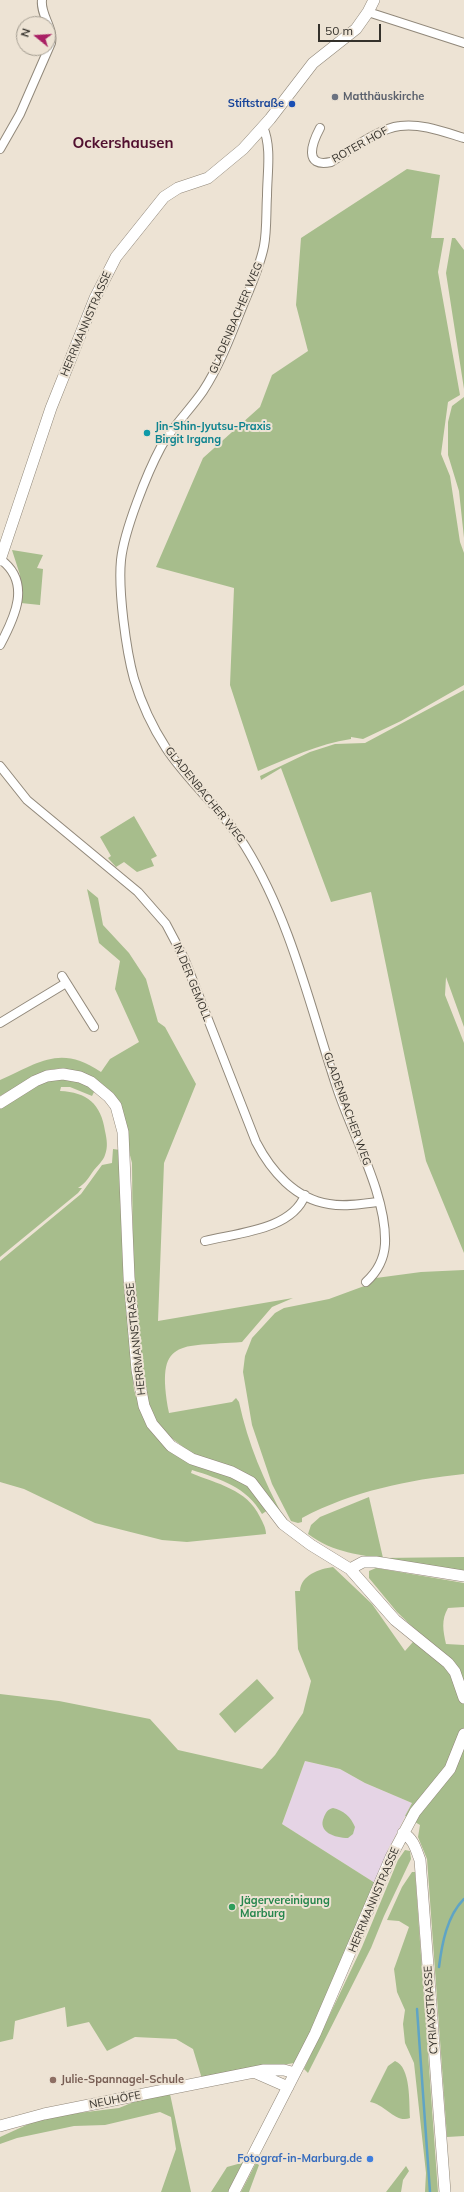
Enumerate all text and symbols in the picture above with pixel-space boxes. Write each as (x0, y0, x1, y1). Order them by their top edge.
north arrow (16, 16, 56, 56)
scale bar (320, 16, 383, 42)
text: 50 m (325, 23, 353, 38)
text: N (18, 26, 33, 39)
place label: Matthäuskirche (343, 90, 424, 104)
marker: Matthäuskirche (330, 92, 340, 102)
place label: Stiftstraße (228, 97, 284, 111)
marker: Stiftstraße (287, 99, 297, 109)
street label: ROTER HOF (330, 124, 390, 166)
district label: Ockershausen (72, 134, 174, 152)
street label: GLADENBACHER WEG (207, 260, 265, 376)
street label: HERRMANNSTRASSE (58, 269, 114, 379)
place label: Jin-Shin-Jyutsu-Praxis Birgit Irgang (155, 420, 271, 446)
marker: Jin-Shin-Jyutsu-Praxis Birgit Irgang (142, 428, 152, 438)
street label: GLADENBACHER WEG (162, 744, 248, 846)
street label: IN DER GEMOLL (170, 941, 214, 1023)
street label: GLADENBACHER WEG (320, 1050, 374, 1168)
street label: HERRMANNSTRASSE (124, 1282, 148, 1396)
street label: HERRMANNSTRASSE (346, 1845, 402, 1955)
place label: Jägervereinigung Marburg (240, 1894, 330, 1920)
marker: Jägervereinigung Marburg (227, 1902, 237, 1912)
street label: CYRIAXSTRASSE (421, 1965, 441, 2055)
place label: Julie-Spannagel-Schule (61, 2073, 184, 2087)
marker: Julie-Spannagel-Schule (48, 2075, 58, 2085)
street label: NEUHÖFE (88, 2089, 142, 2111)
place label: Fotograf-in-Marburg.de (237, 2152, 362, 2166)
marker: Fotograf-in-Marburg.de (365, 2154, 375, 2164)

